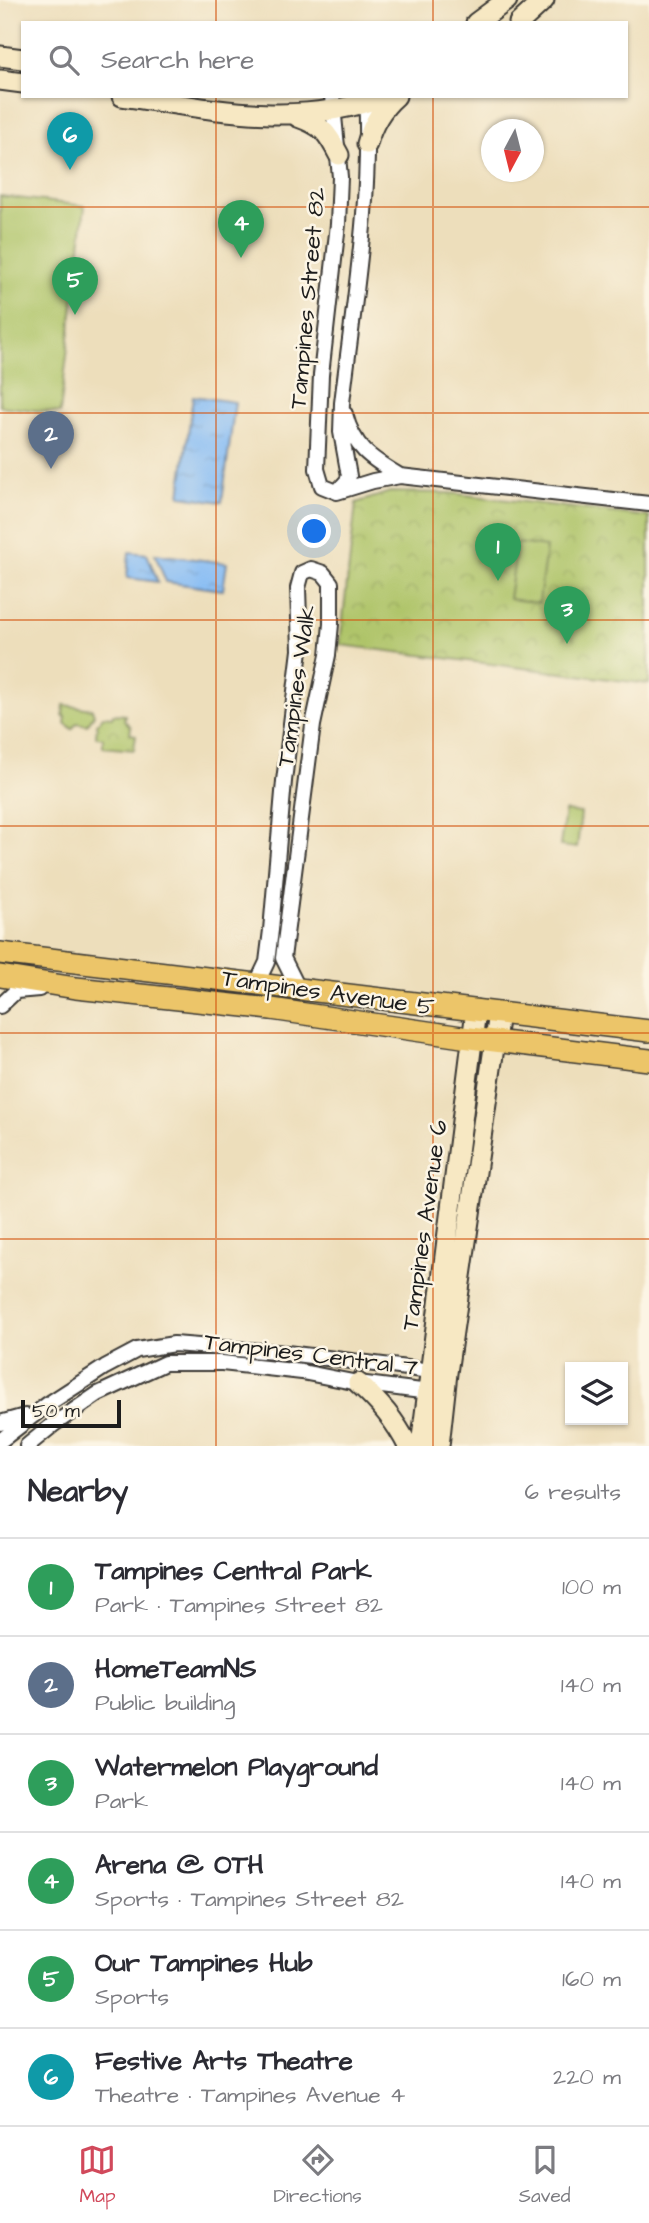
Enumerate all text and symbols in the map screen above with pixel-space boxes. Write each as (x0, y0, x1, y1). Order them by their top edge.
search box (21, 21, 628, 98)
icon: search (45, 41, 83, 79)
text: Search here (101, 42, 254, 78)
pin: 6 (47, 112, 93, 170)
north arrow (481, 119, 544, 182)
street label: Tampines Street 82 (281, 186, 335, 410)
pin: 4 (218, 200, 264, 258)
pin: 5 (52, 257, 98, 315)
pin: 2 (28, 411, 74, 469)
your location (297, 514, 331, 548)
pin: 1 (475, 523, 521, 581)
pin: 3 (544, 586, 590, 644)
street label: Tampines Walk (269, 603, 325, 769)
street label: Tampines Avenue 5 (220, 961, 436, 1025)
street label: Tampines Avenue 6 (393, 1118, 457, 1333)
street label: Tampines Central 7 (202, 1325, 420, 1385)
map controls (565, 1362, 628, 1425)
button: layers (565, 1362, 628, 1425)
scale bar (21, 1397, 121, 1429)
text: 50 m (32, 1398, 80, 1425)
text: Nearby (28, 1471, 128, 1513)
text: 6 results (525, 1476, 621, 1508)
text: Tampines Central Park (95, 1553, 372, 1589)
text: 1 (50, 1571, 52, 1603)
text: 100 m (562, 1571, 621, 1603)
text: Park · Tampines Street 82 (95, 1589, 383, 1621)
text: HomeTeamNS (95, 1651, 256, 1687)
text: 2 (44, 1669, 58, 1701)
text: 140 m (561, 1669, 621, 1701)
text: Public building (95, 1687, 235, 1719)
text: Watermelon Playground (95, 1749, 378, 1785)
text: 3 (45, 1767, 57, 1799)
text: 140 m (561, 1767, 621, 1799)
text: Park (95, 1785, 148, 1817)
text: Arena @ OTH (95, 1847, 264, 1883)
text: 4 (43, 1865, 59, 1897)
text: 140 m (561, 1865, 621, 1897)
text: Sports · Tampines Street 82 (95, 1883, 404, 1915)
text: Our Tampines Hub (95, 1945, 313, 1981)
text: 5 (43, 1963, 59, 1995)
text: 160 m (562, 1963, 621, 1995)
text: Sports (95, 1981, 169, 2013)
text: Festive Arts Theatre (95, 2043, 353, 2079)
text: 6 (44, 2061, 58, 2093)
text: 220 m (553, 2061, 621, 2093)
text: Theatre · Tampines Avenue 4 (95, 2079, 405, 2111)
tab: Map (78, 2141, 116, 2210)
tab: Directions (273, 2141, 362, 2210)
tab: Saved (519, 2141, 570, 2210)

